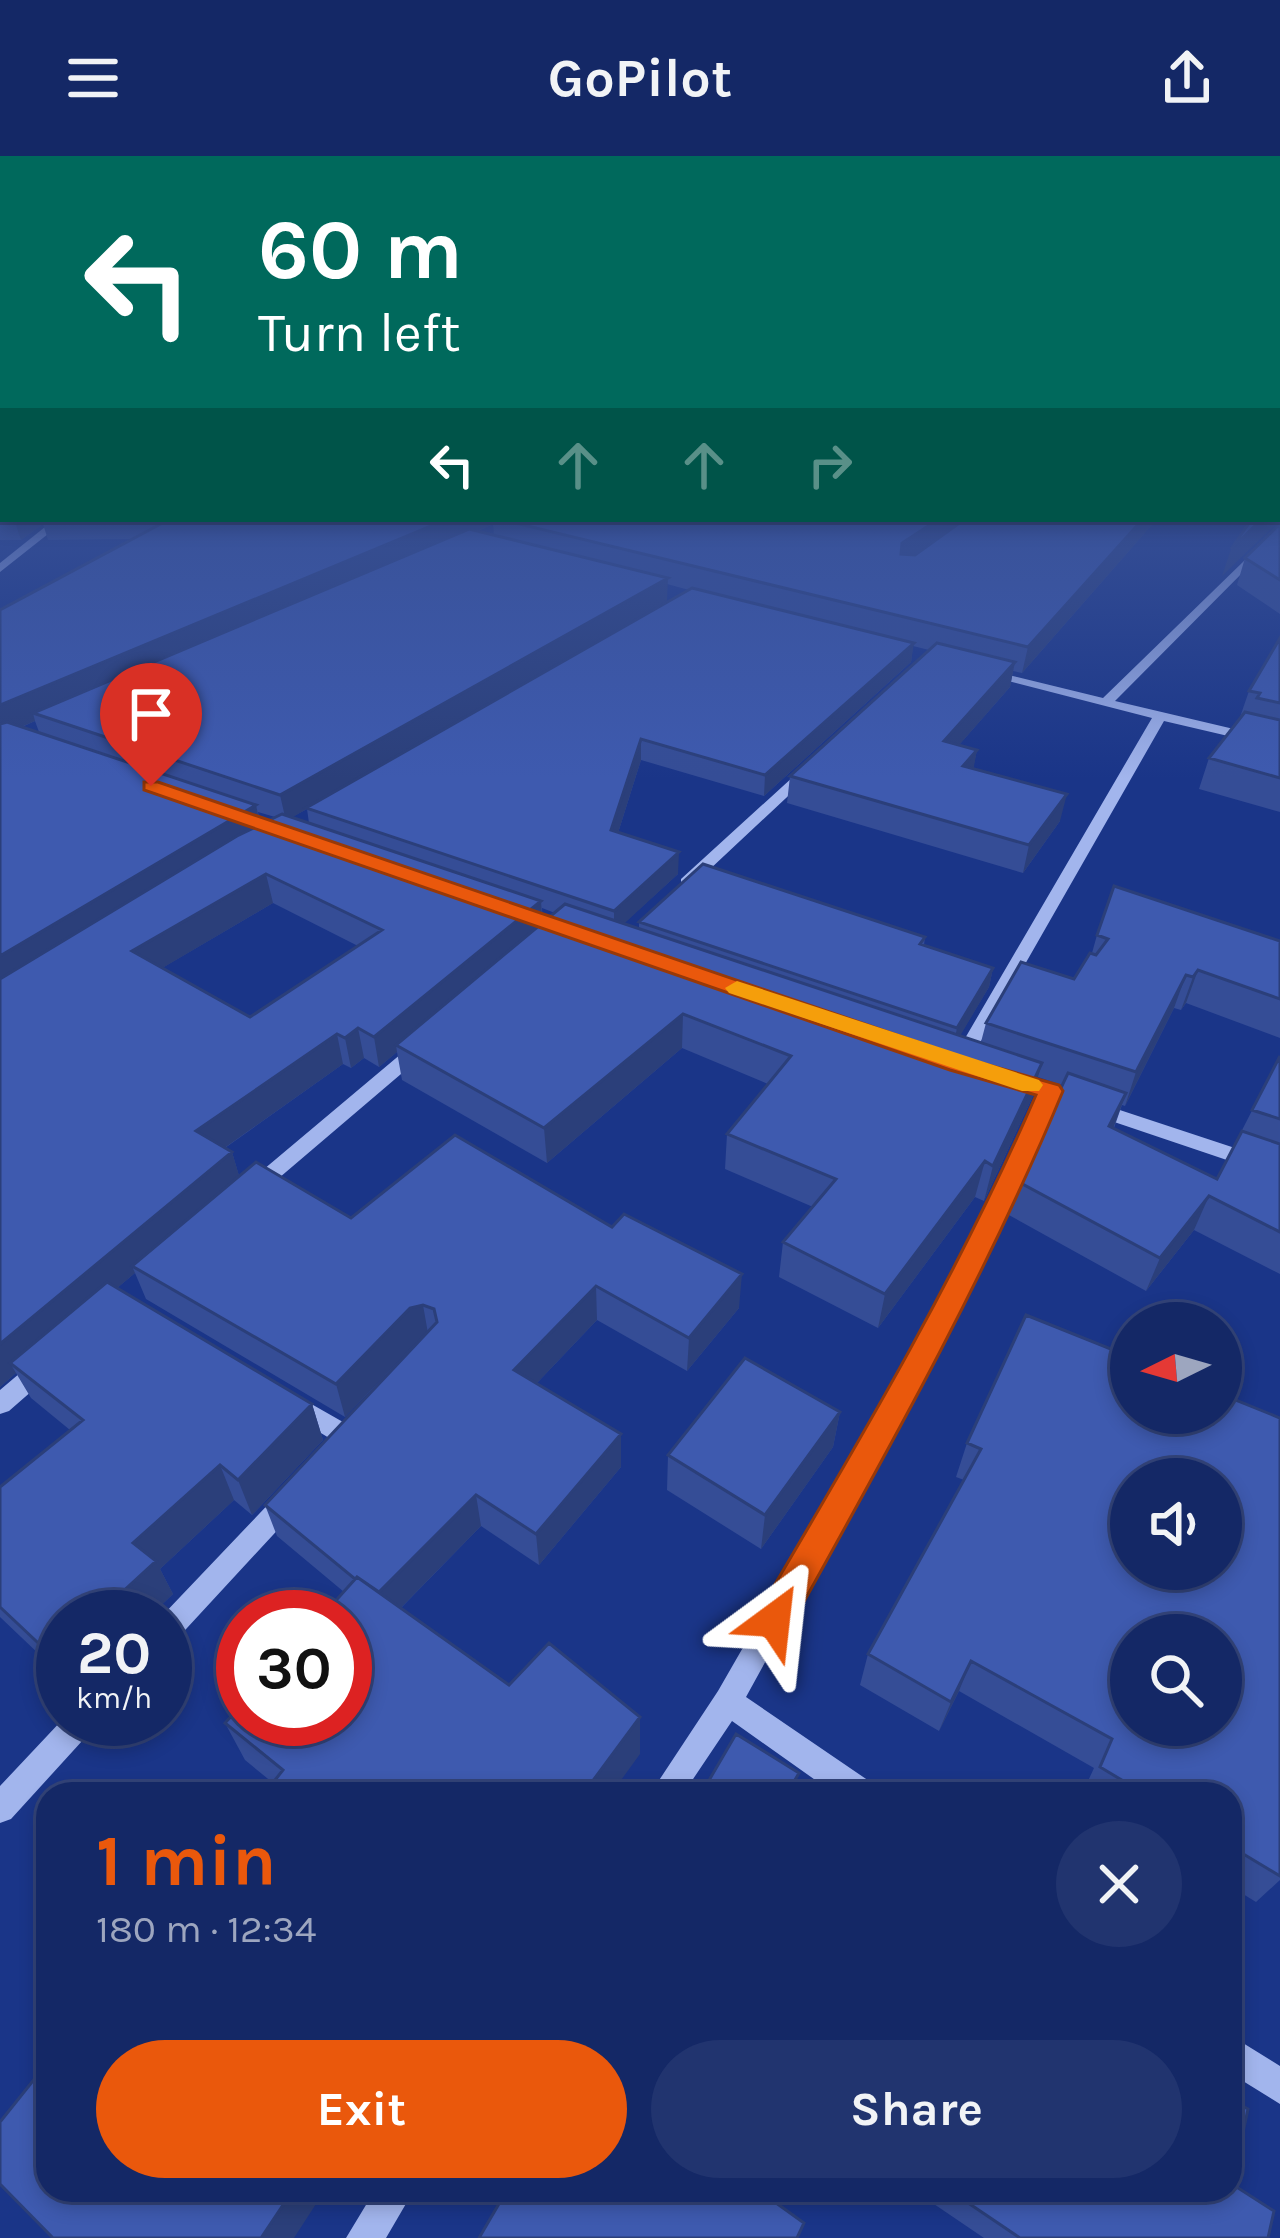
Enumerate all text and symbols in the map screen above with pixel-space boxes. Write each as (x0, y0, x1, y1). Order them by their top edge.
icon: menu (60, 45, 126, 111)
icon: share (1154, 45, 1220, 111)
text: GoPilot (548, 46, 732, 110)
text: 60 m (258, 201, 463, 299)
icon: left (60, 204, 216, 360)
text: Turn left (258, 301, 461, 365)
icon: left (419, 432, 485, 498)
icon: ahead (545, 432, 611, 498)
icon: ahead (671, 432, 737, 498)
icon: right (797, 432, 863, 498)
pin (100, 663, 202, 786)
icon: arrive (118, 681, 184, 747)
north arrow (1110, 1302, 1242, 1434)
map controls (1110, 1302, 1242, 1746)
button: sound (1110, 1458, 1242, 1590)
position arrow (711, 1557, 837, 1683)
speed limit sign: 30 (216, 1590, 372, 1746)
button: search (1110, 1614, 1242, 1746)
text: 20 (77, 1618, 151, 1688)
text: km/h (76, 1680, 152, 1716)
text: 1 min (96, 1819, 277, 1903)
button: close (1056, 1821, 1182, 1947)
text: 180 m · 12:34 (96, 1906, 317, 1952)
button: Exit (96, 2040, 627, 2178)
button: Share (651, 2040, 1182, 2178)

